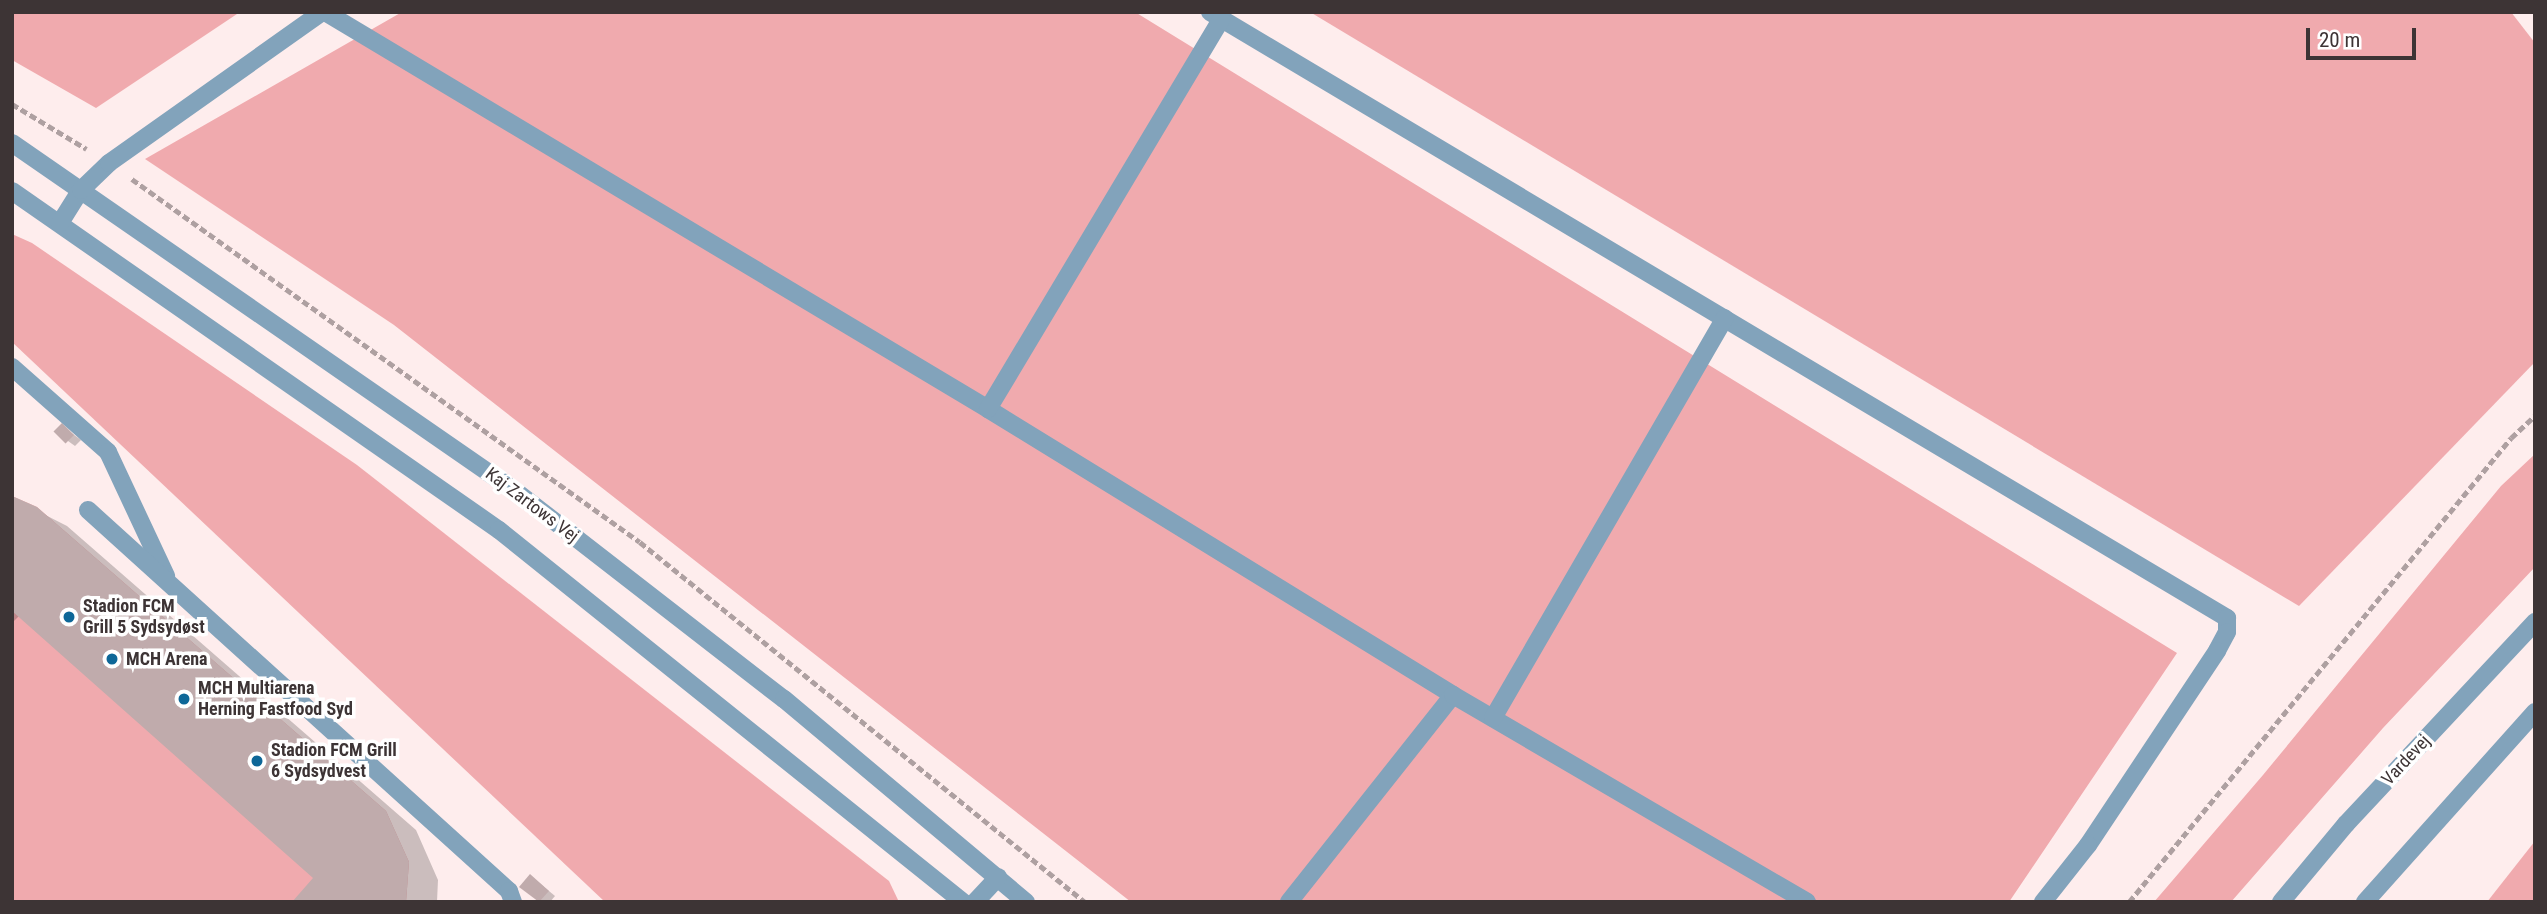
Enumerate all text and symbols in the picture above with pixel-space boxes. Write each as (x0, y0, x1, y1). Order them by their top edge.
scale bar (2309, 14, 2419, 58)
text: 20 m (2319, 28, 2360, 52)
street label: Kaj Zartows Vej (481, 463, 583, 547)
place label: Stadion FCM Grill 5 Sydsydøst (83, 596, 205, 638)
marker: Stadion FCM Grill 5 Sydsydøst (61, 609, 77, 625)
place label: MCH Arena (126, 648, 208, 670)
marker: MCH Arena (104, 651, 120, 667)
place label: MCH Multiarena Herning Fastfood Syd (198, 678, 353, 720)
marker: MCH Multiarena Herning Fastfood Syd (176, 691, 192, 707)
street label: Vardevej (2377, 730, 2435, 790)
place label: Stadion FCM Grill 6 Sydsydvest (271, 740, 397, 782)
marker: Stadion FCM Grill 6 Sydsydvest (249, 753, 265, 769)

